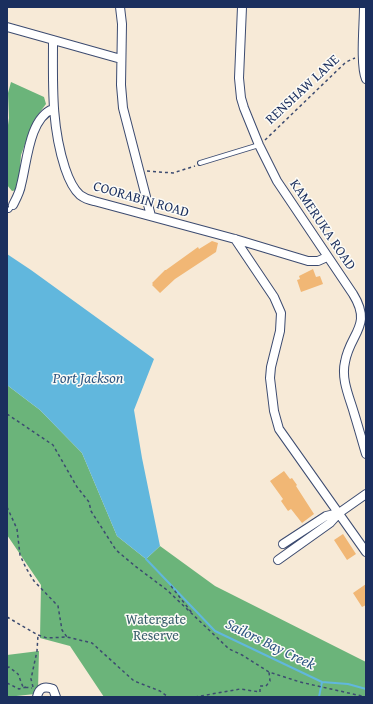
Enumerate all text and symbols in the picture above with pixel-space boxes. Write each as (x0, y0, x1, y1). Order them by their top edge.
street label: RENSHAW LANE (263, 52, 343, 128)
street label: KAMERUKA ROAD (286, 177, 358, 273)
street label: COORABIN ROAD (91, 178, 191, 222)
water label: Port Jackson (53, 370, 123, 388)
park label: Watergate Reserve (126, 612, 186, 644)
water label: Sailors Bay Creek (222, 616, 318, 674)

